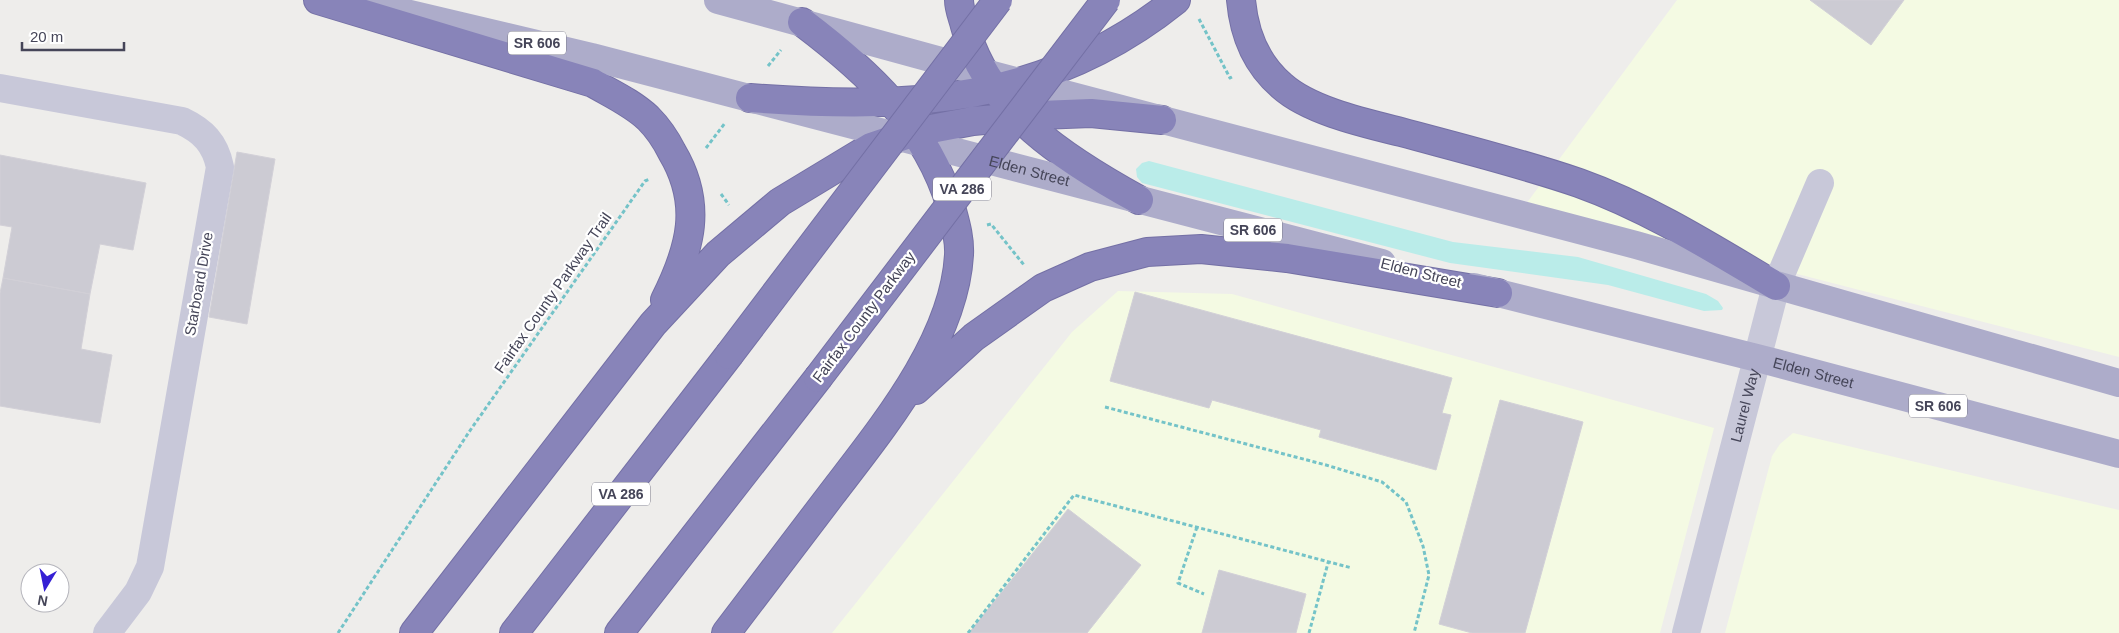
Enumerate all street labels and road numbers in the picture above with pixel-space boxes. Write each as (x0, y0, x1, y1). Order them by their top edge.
road number: SR 606 (508, 32, 566, 54)
street label: Elden Street (987, 152, 1072, 189)
road number: VA 286 (933, 178, 991, 200)
street label: Fairfax County Parkway Trail (491, 209, 615, 376)
road number: SR 606 (1224, 218, 1282, 242)
street label: Starboard Drive (181, 231, 216, 337)
street label: Fairfax County Parkway (809, 248, 919, 385)
street label: Elden Street (1379, 254, 1464, 291)
street label: Elden Street (1771, 354, 1856, 391)
street label: Laurel Way (1727, 366, 1762, 444)
road number: SR 606 (1909, 394, 1967, 418)
road number: VA 286 (592, 482, 650, 506)

